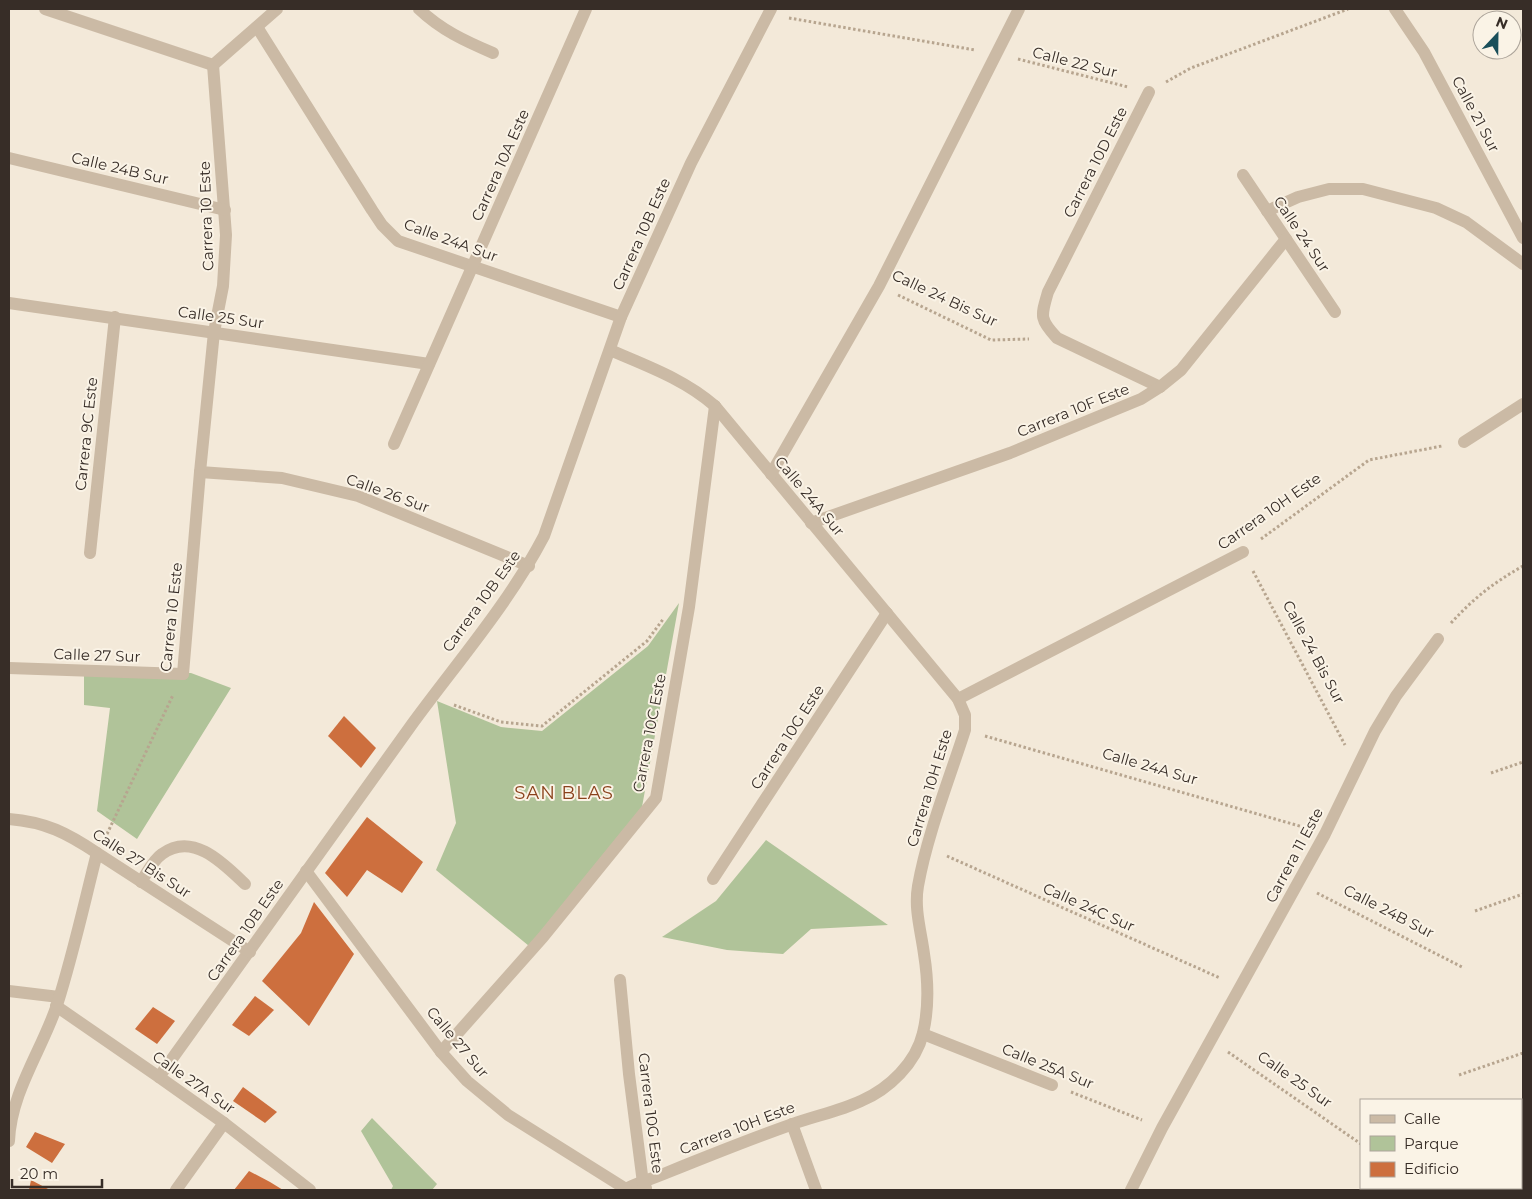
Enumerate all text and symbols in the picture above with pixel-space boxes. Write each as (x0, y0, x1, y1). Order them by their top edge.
north arrow (1472, 10, 1522, 60)
text: N (1493, 12, 1510, 33)
street label: Calle 22 Sur (1031, 42, 1119, 82)
street label: Calle 21 Sur (1448, 73, 1504, 155)
street label: Carrera 10D Este (1059, 103, 1131, 221)
street label: Carrera 10A Este (467, 106, 533, 224)
street label: Calle 24B Sur (70, 148, 170, 188)
street label: Carrera 10 Este (195, 161, 217, 271)
street label: Carrera 10B Este (608, 175, 674, 293)
street label: Calle 24 Sur (1270, 192, 1334, 276)
street label: Calle 24A Sur (401, 214, 501, 266)
street label: Calle 24 Bis Sur (889, 265, 1001, 331)
street label: Calle 25 Sur (177, 302, 265, 332)
street label: Carrera 9C Este (71, 376, 101, 492)
street label: Carrera 10F Este (1014, 379, 1132, 441)
street label: Calle 24A Sur (771, 452, 849, 540)
street label: Carrera 10H Este (1214, 468, 1324, 554)
street label: Calle 26 Sur (344, 469, 432, 517)
street label: Carrera 10B Este (438, 546, 524, 656)
street label: Carrera 10 Este (156, 561, 186, 673)
street label: Calle 24 Bis Sur (1279, 597, 1349, 707)
street label: Calle 27 Sur (53, 644, 141, 666)
street label: Carrera 10C Este (628, 672, 670, 794)
street label: Carrera 10G Este (746, 681, 828, 793)
street label: Carrera 10H Este (902, 727, 956, 849)
street label: Calle 24A Sur (1100, 743, 1200, 789)
district label: SAN BLAS (514, 782, 614, 804)
street label: Carrera 11 Este (1261, 804, 1327, 906)
street label: Calle 27 Bis Sur (89, 824, 195, 902)
street label: Carrera 10B Este (203, 875, 287, 985)
street label: Calle 24C Sur (1040, 878, 1138, 936)
street label: Calle 24B Sur (1341, 880, 1437, 942)
street label: Calle 27 Sur (423, 1003, 493, 1081)
street label: Calle 25A Sur (999, 1039, 1097, 1093)
street label: Calle 27A Sur (149, 1046, 239, 1118)
street label: Calle 25 Sur (1254, 1046, 1336, 1112)
street label: Carrera 10G Este (634, 1052, 668, 1174)
street label: Carrera 10H Este (677, 1097, 797, 1159)
legend (1360, 1099, 1522, 1189)
text: Calle (1404, 1109, 1441, 1128)
text: Parque (1404, 1134, 1459, 1153)
scale bar (12, 1156, 102, 1188)
text: Edificio (1404, 1159, 1459, 1178)
text: 20 m (20, 1164, 58, 1183)

